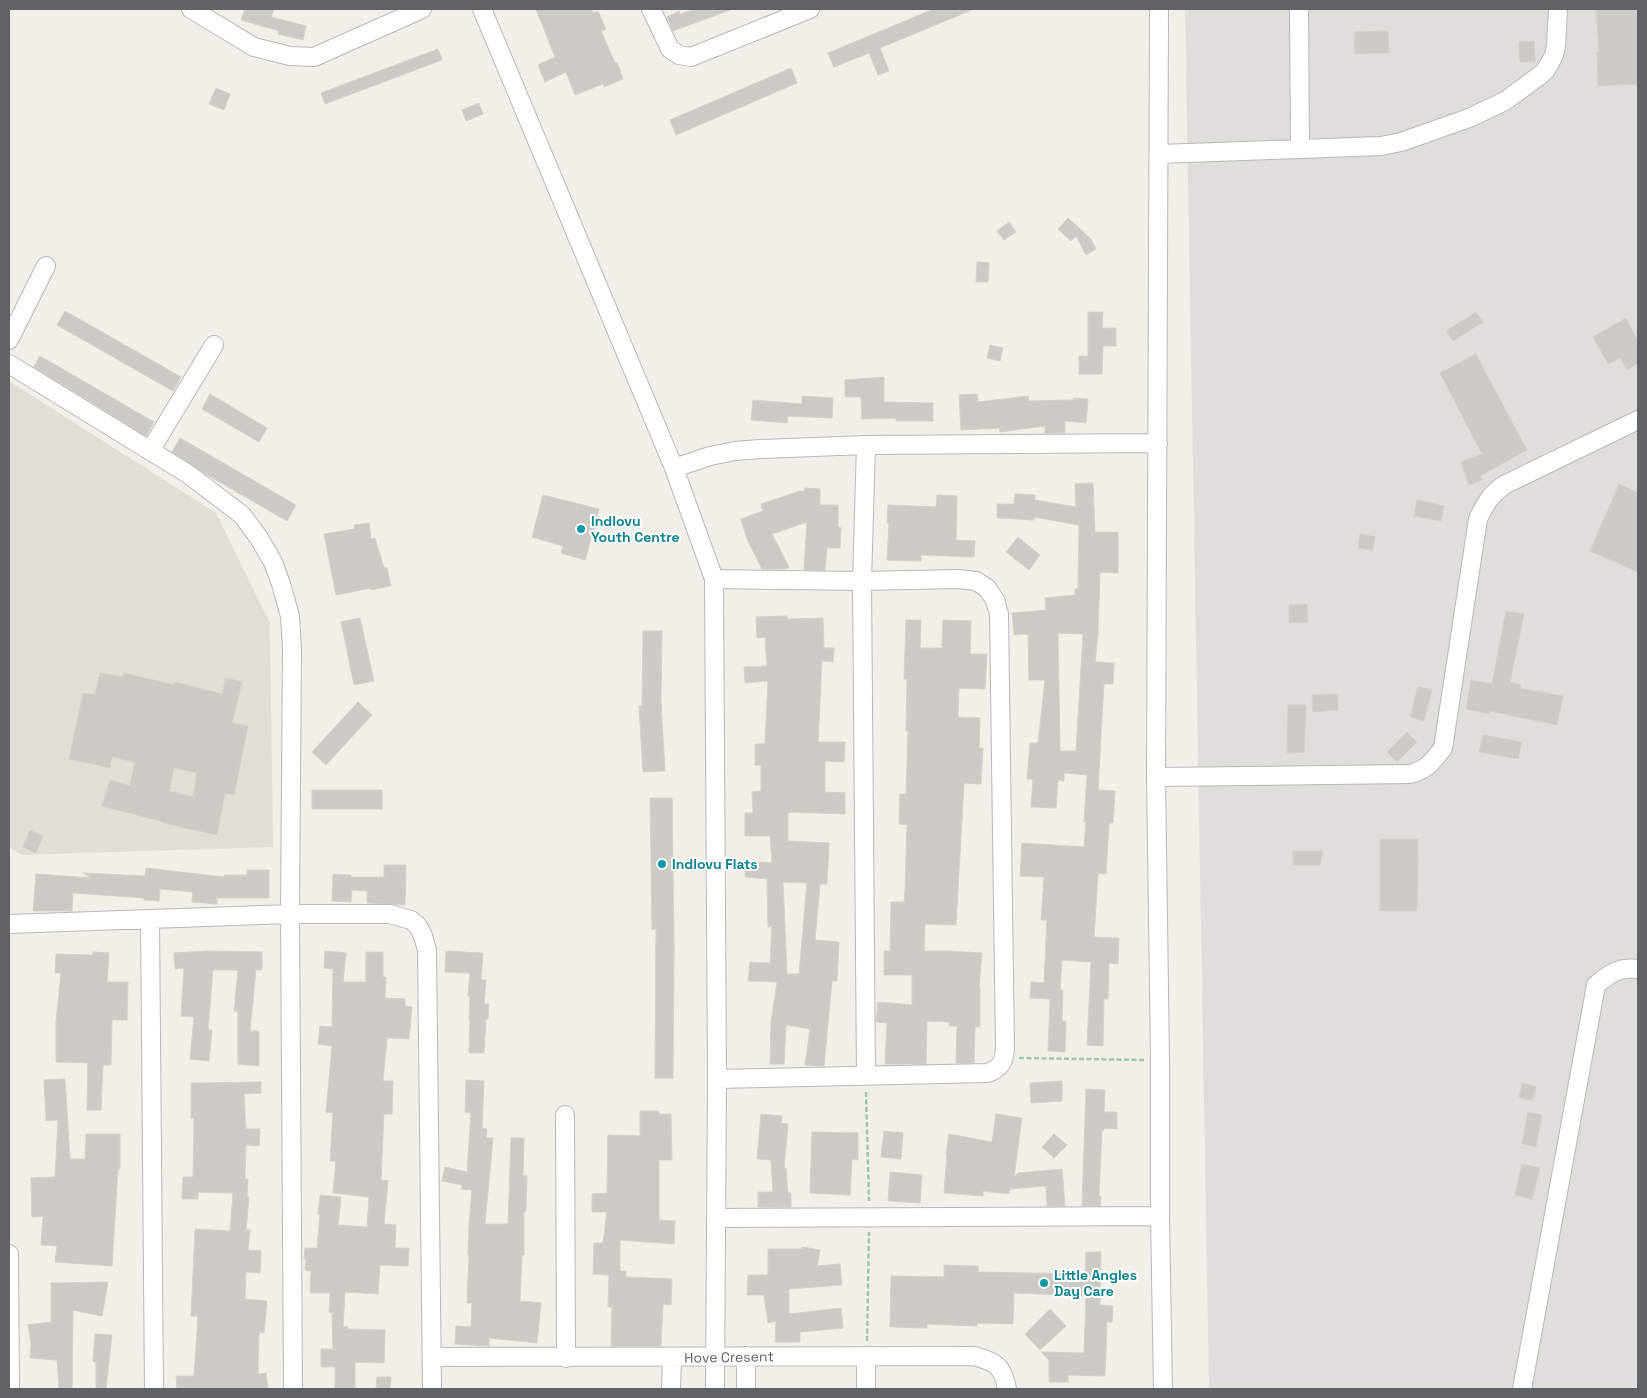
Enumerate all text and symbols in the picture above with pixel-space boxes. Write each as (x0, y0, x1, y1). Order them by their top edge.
place label: Indlovu Youth Centre (591, 512, 680, 546)
marker: Indlovu Youth Centre (575, 523, 587, 535)
place label: Indlovu Flats (672, 855, 758, 873)
marker: Indlovu Flats (656, 858, 668, 870)
place label: Little Angles Day Care (1054, 1266, 1137, 1300)
marker: Little Angles Day Care (1038, 1277, 1050, 1289)
street label: Hove Cresent (684, 1347, 774, 1367)

